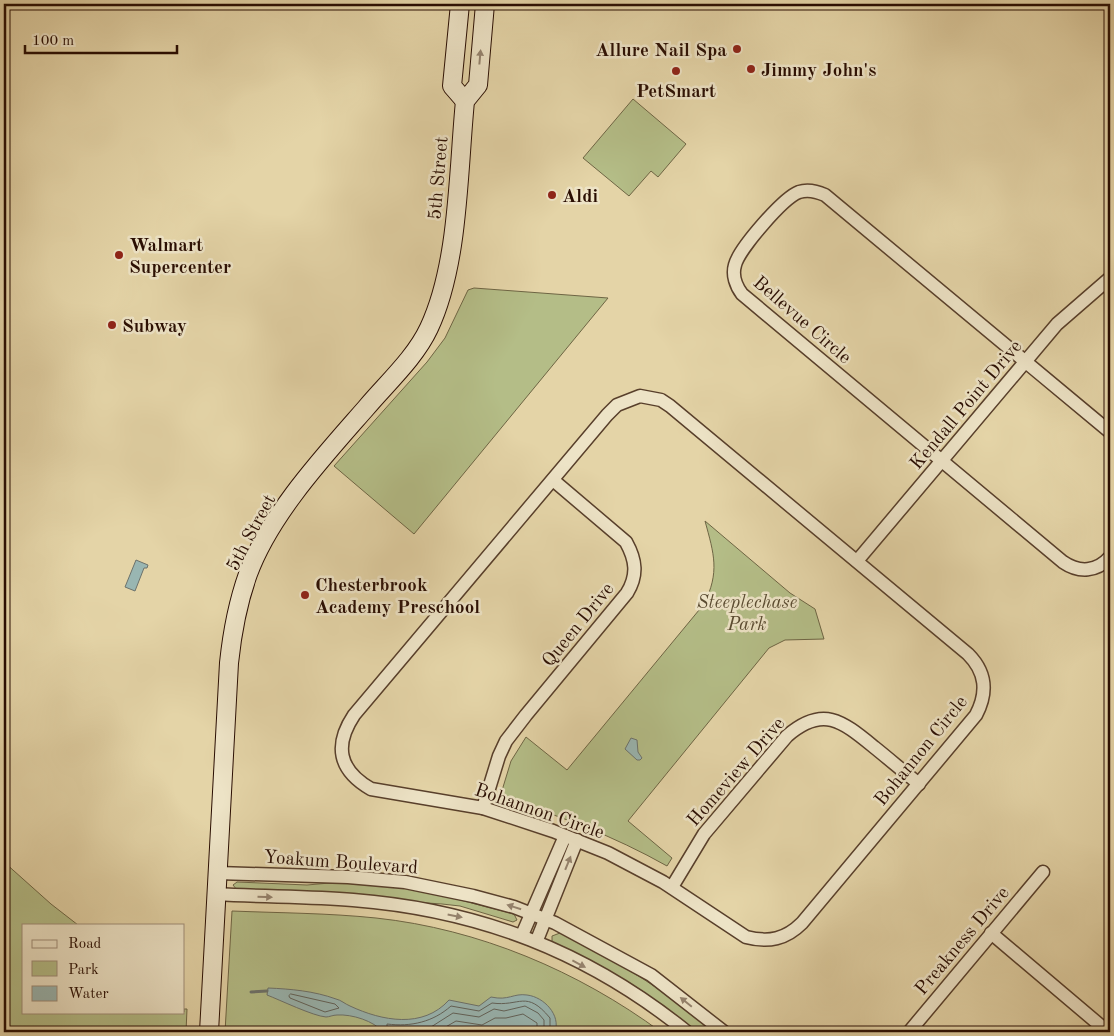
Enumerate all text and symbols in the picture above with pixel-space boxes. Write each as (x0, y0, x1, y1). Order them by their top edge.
scale bar (25, 22, 178, 54)
text: 100 m (32, 34, 74, 49)
place label: Allure Nail Spa (595, 42, 727, 61)
marker: Allure Nail Spa (731, 43, 743, 55)
one-way arrow (476, 48, 484, 64)
place label: Jimmy John's (761, 62, 876, 81)
marker: Jimmy John's (745, 63, 757, 75)
marker: PetSmart (670, 65, 682, 77)
place label: PetSmart (636, 83, 716, 102)
street label: 5th Street (426, 136, 453, 221)
place label: Aldi (562, 188, 598, 207)
marker: Aldi (546, 189, 558, 201)
place label: Walmart Supercenter (129, 237, 231, 278)
marker: Walmart Supercenter (113, 249, 125, 261)
street label: Bellevue Circle (749, 273, 854, 368)
place label: Subway (122, 318, 187, 337)
marker: Subway (106, 319, 118, 331)
street label: Kendall Point Drive (907, 337, 1026, 474)
street label: 5th Street (224, 492, 280, 575)
place label: Chesterbrook Academy Preschool (315, 577, 480, 618)
street label: Queen Drive (539, 580, 618, 671)
marker: Chesterbrook Academy Preschool (299, 589, 311, 601)
park label: Steeplechase Park (697, 594, 798, 635)
street label: Bohannon Circle (872, 693, 972, 810)
street label: Homeview Drive (684, 714, 789, 831)
street label: Bohannon Circle (472, 781, 606, 843)
street label: Yoakum Boulevard (263, 849, 419, 878)
one-way arrow (564, 855, 572, 870)
street label: Preakness Drive (912, 884, 1014, 999)
one-way arrow (258, 893, 274, 901)
one-way arrow (506, 903, 521, 910)
one-way arrow (447, 912, 463, 920)
legend (22, 924, 185, 1014)
text: Road (68, 937, 102, 952)
one-way arrow (572, 960, 587, 968)
text: Park (68, 963, 99, 978)
text: Water (68, 987, 109, 1002)
one-way arrow (680, 996, 693, 1007)

